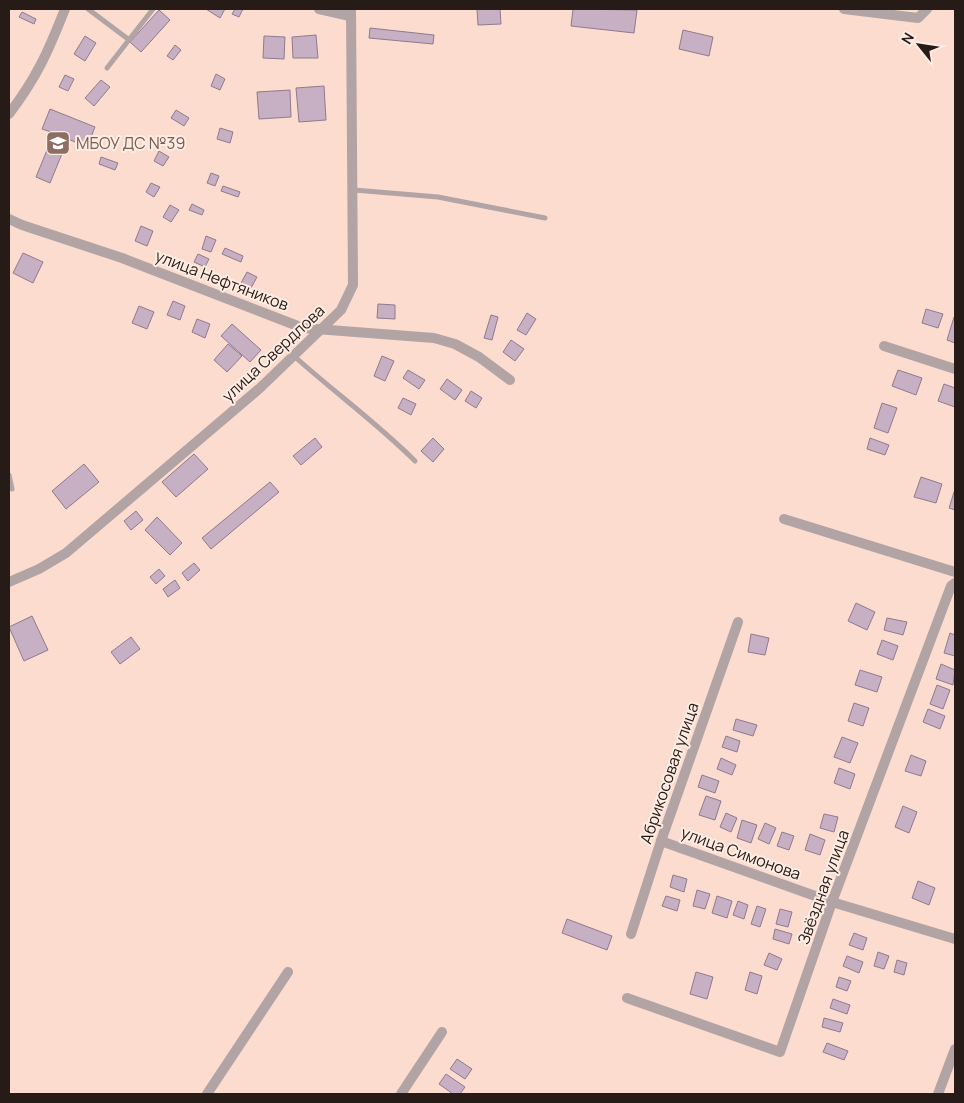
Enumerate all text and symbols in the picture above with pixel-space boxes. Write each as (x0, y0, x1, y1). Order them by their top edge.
north arrow (894, 20, 944, 70)
text: N (897, 29, 918, 47)
school or university icon: МБОУ ДС №39 (45, 130, 71, 156)
place label: МБОУ ДС №39 (76, 132, 185, 154)
street label: улица Нефтяников (152, 244, 292, 316)
street label: улица Свердлова (217, 300, 329, 406)
street label: Абрикосовая улица (634, 699, 704, 847)
street label: улица Симонова (678, 821, 804, 885)
street label: Звёздная улица (792, 827, 854, 947)

